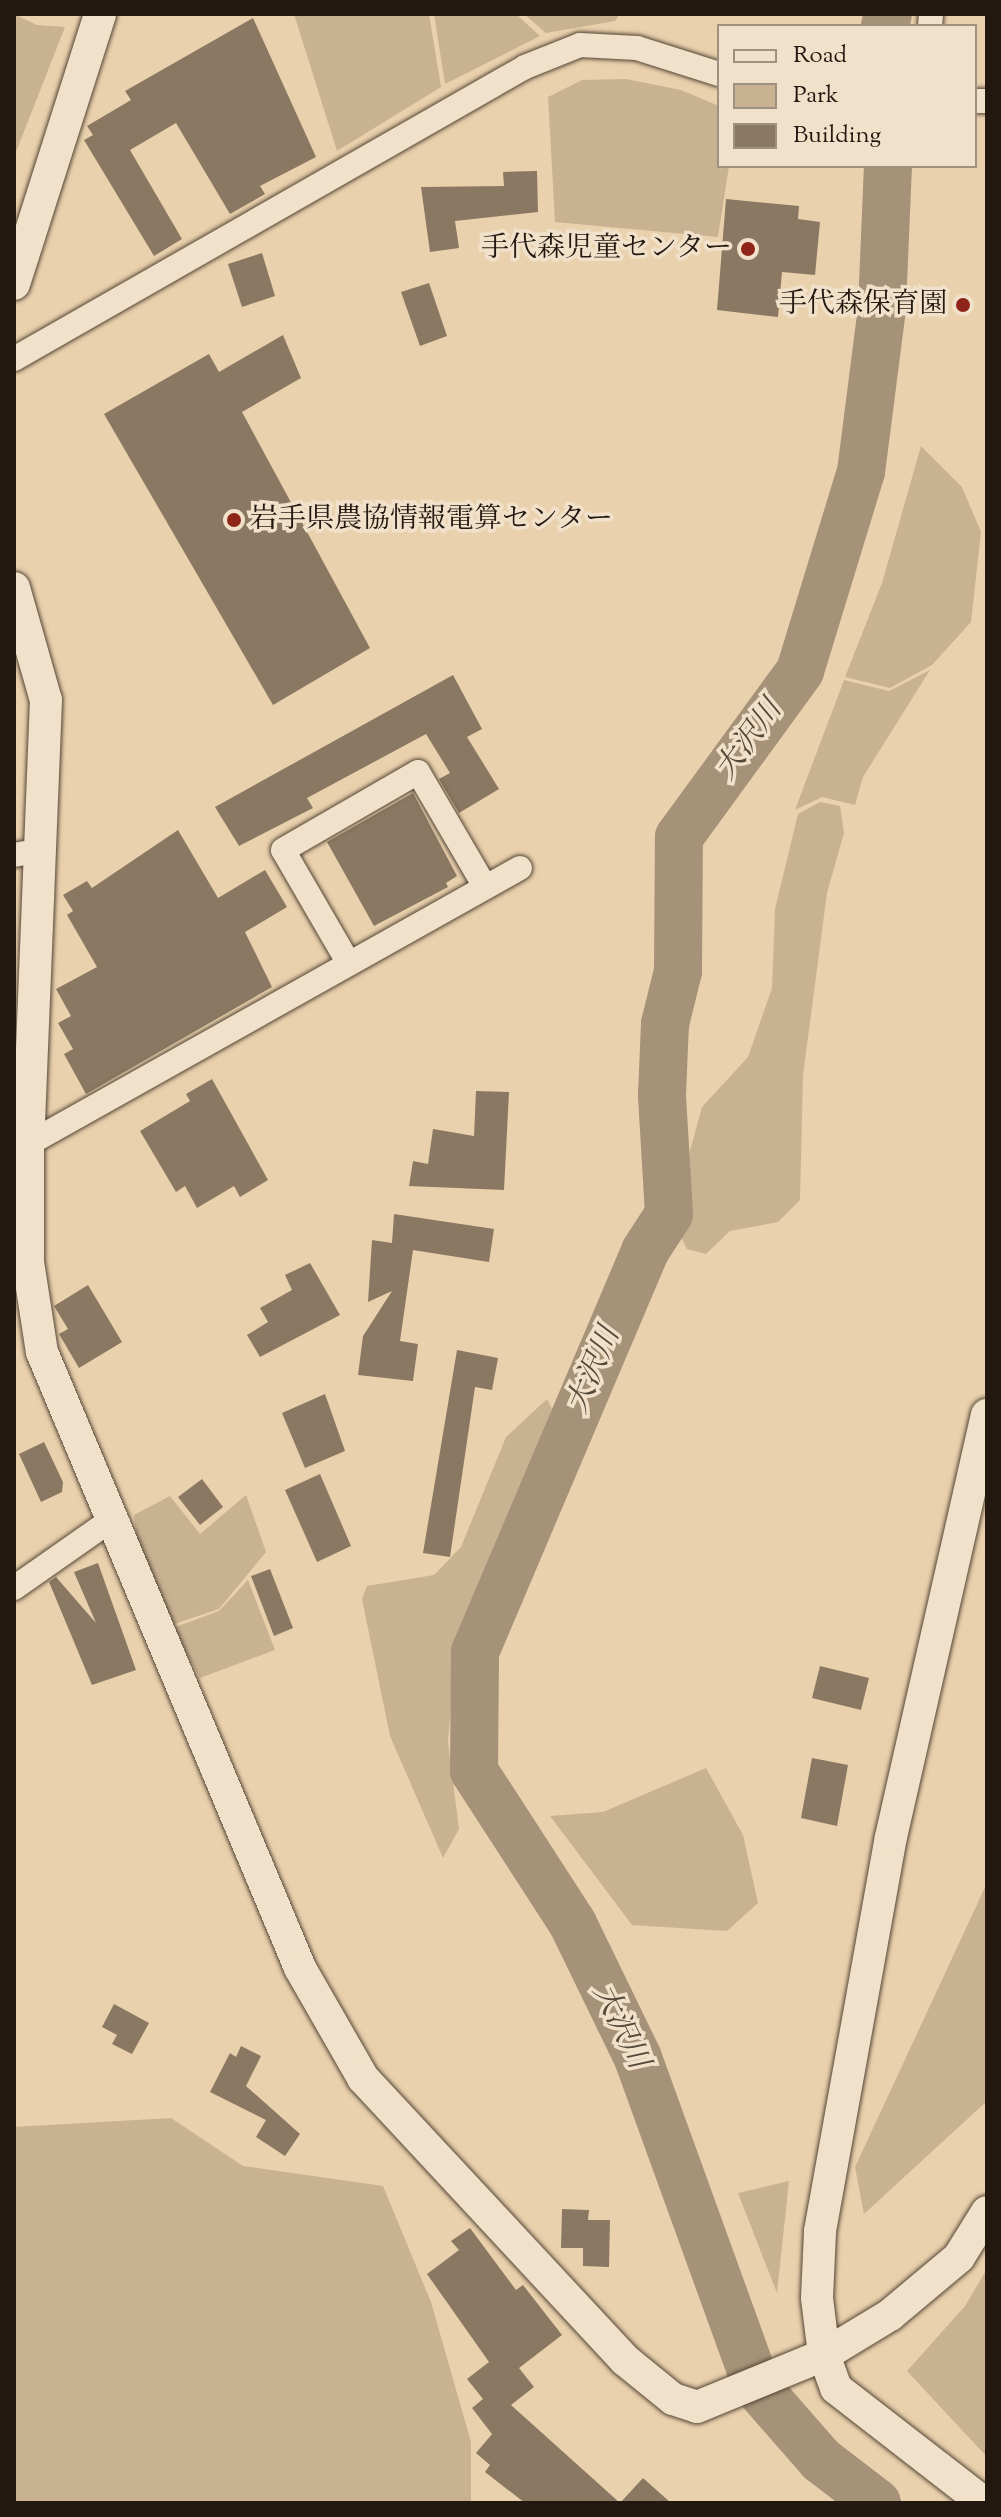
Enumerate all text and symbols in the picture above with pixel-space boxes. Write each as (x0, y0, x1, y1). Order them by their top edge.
legend (717, 24, 977, 168)
text: Road (793, 39, 847, 73)
text: Park (793, 79, 839, 113)
text: Building (793, 119, 881, 153)
place label: 手代森児童センター (480, 232, 732, 266)
marker: 手代森児童センター (739, 240, 757, 258)
place label: 手代森保育園 (779, 288, 947, 322)
marker: 手代森保育園 (954, 296, 972, 314)
place label: 岩手県農協情報電算センター (250, 503, 614, 537)
marker: 岩手県農協情報電算センター (225, 511, 243, 529)
water label: 大沢川 (709, 694, 791, 788)
water label: 大沢川 (561, 1323, 629, 1419)
water label: 大沢川 (583, 1979, 655, 2075)

